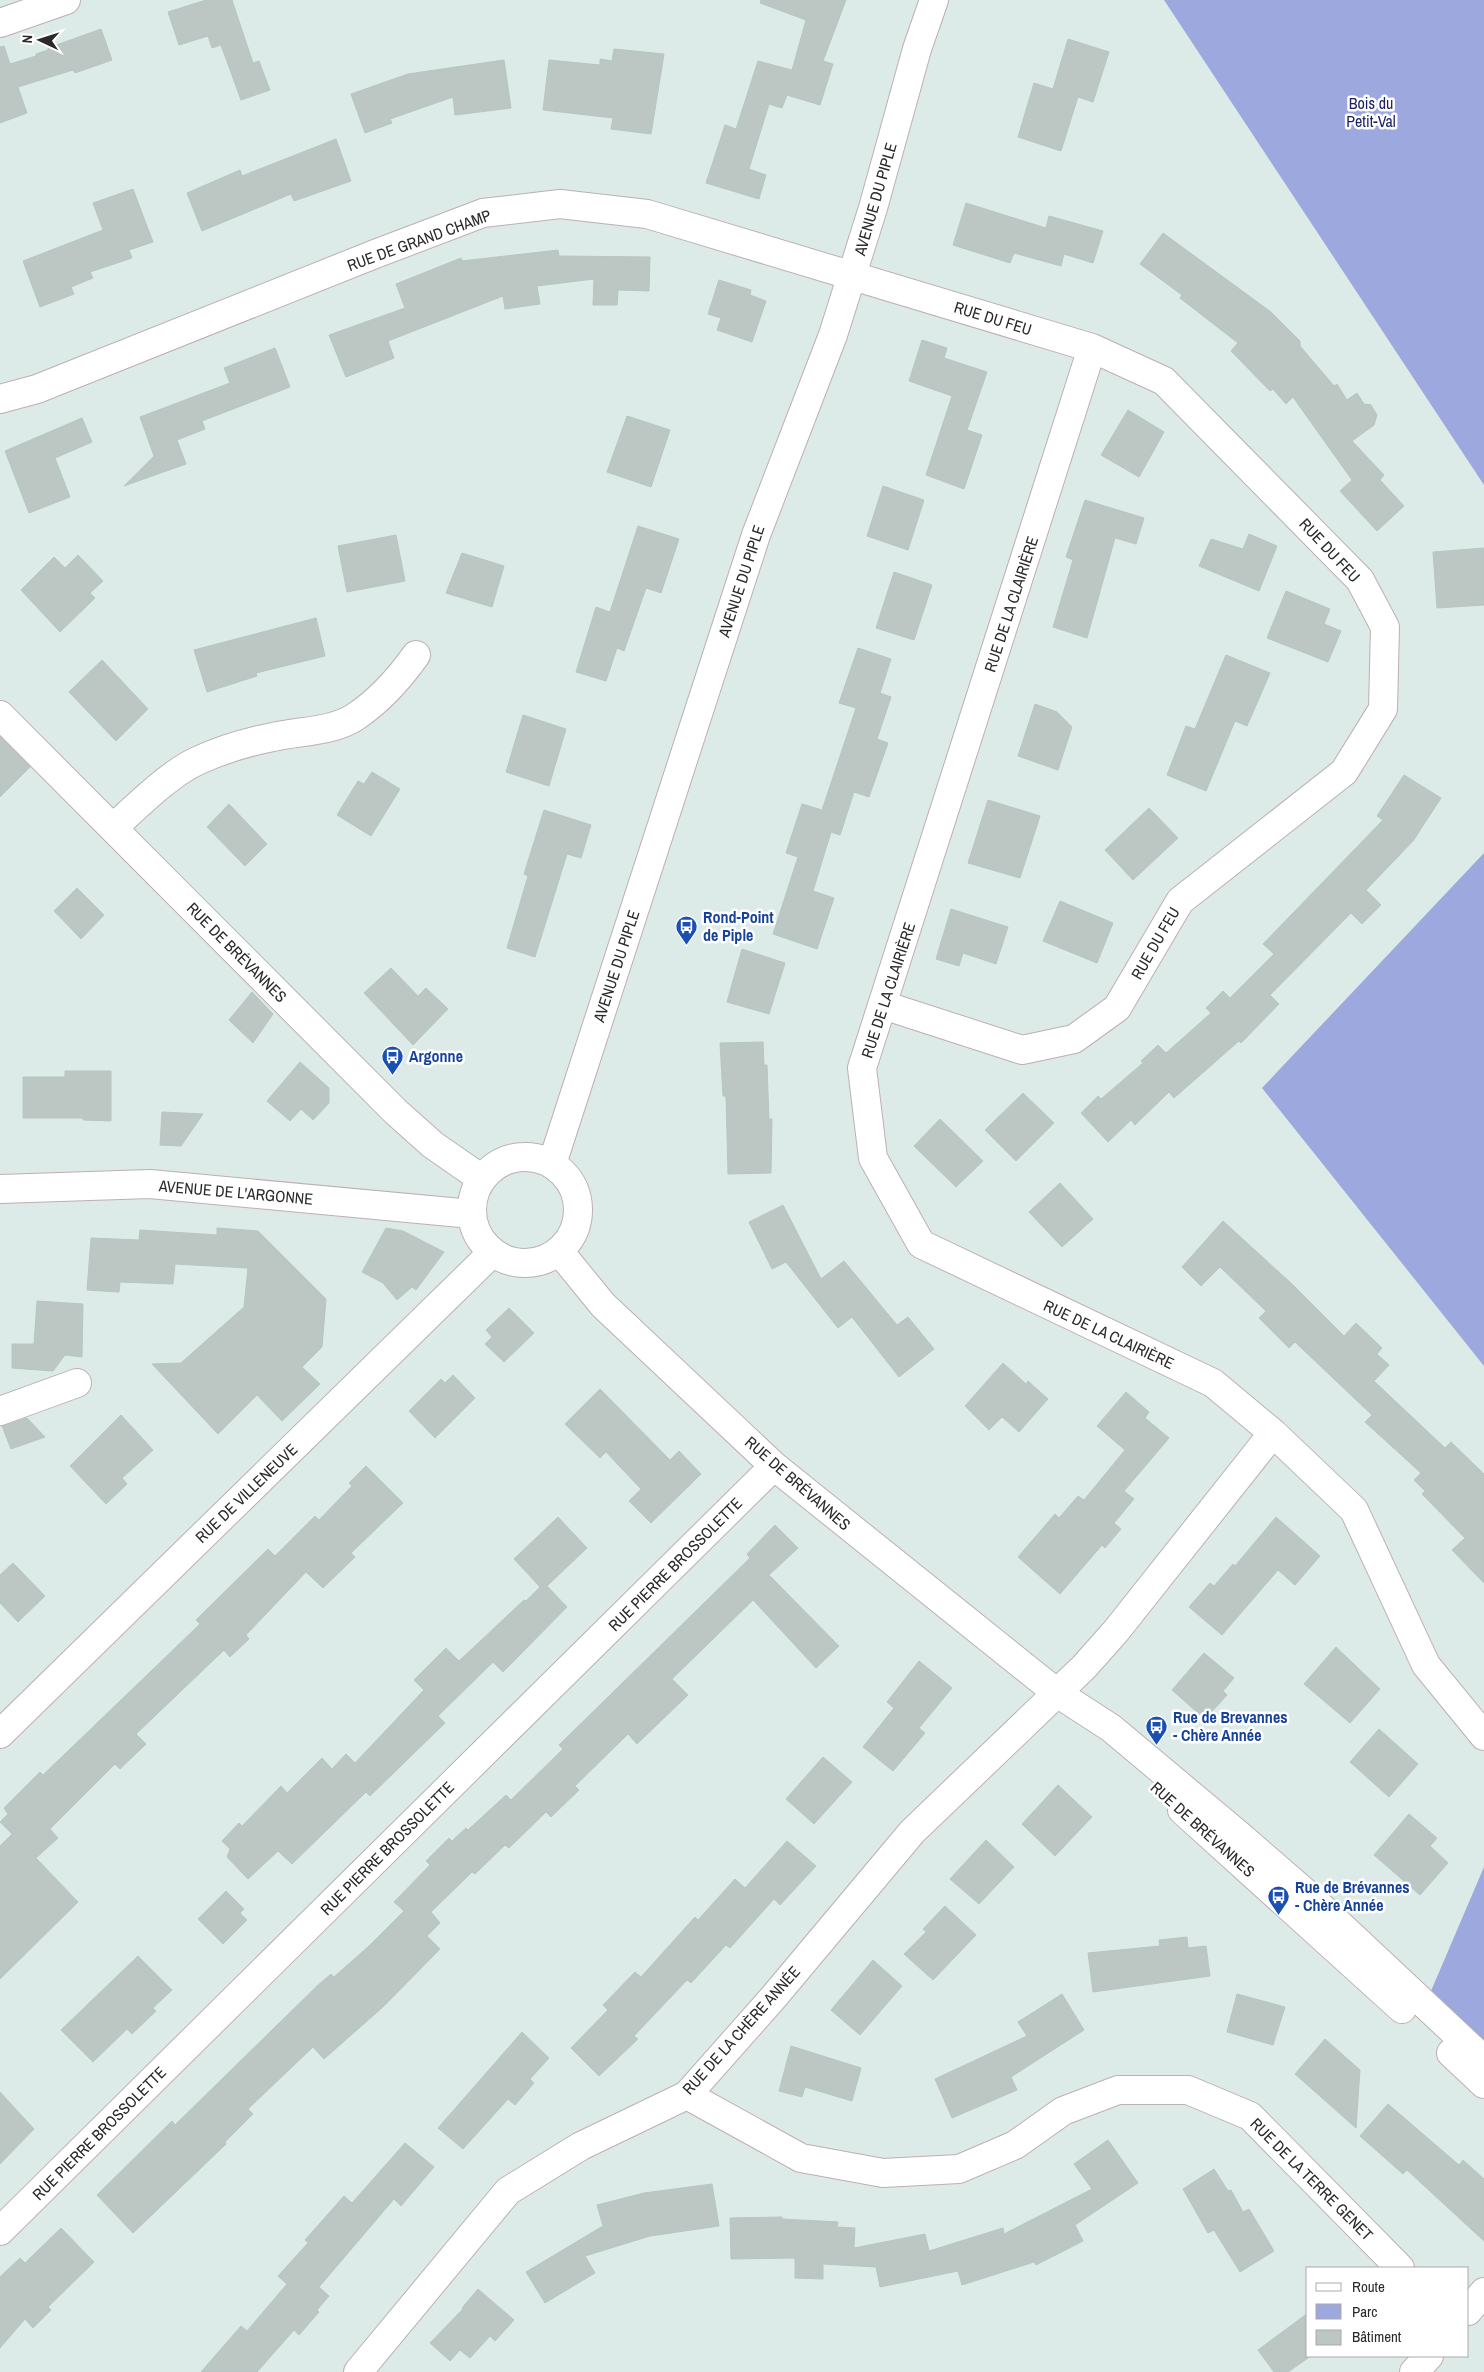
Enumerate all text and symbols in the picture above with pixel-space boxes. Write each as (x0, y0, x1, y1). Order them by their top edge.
north arrow (15, 15, 65, 65)
text: N (18, 34, 36, 44)
park label: Bois du Petit-Val (1346, 92, 1396, 132)
street label: AVENUE DU PIPLE (848, 140, 902, 259)
street label: RUE DE GRAND CHAMP (344, 204, 494, 276)
street label: RUE DU FEU (951, 296, 1035, 340)
street label: RUE DU FEU (1295, 513, 1365, 587)
street label: AVENUE DU PIPLE (712, 522, 769, 641)
street label: RUE DE LA CLAIRIÈRE (979, 533, 1043, 675)
street label: RUE DE BRÉVANNES (182, 897, 292, 1007)
street label: RUE DU FEU (1125, 903, 1185, 983)
place label: Rond-Point de Piple (703, 906, 774, 946)
street label: AVENUE DU PIPLE (587, 907, 644, 1026)
bus stop icon: Rond-Point de Piple (675, 914, 699, 945)
street label: RUE DE LA CLAIRIÈRE (856, 919, 920, 1061)
bus stop icon: Argonne (381, 1044, 405, 1075)
place label: Argonne (409, 1045, 463, 1067)
street label: AVENUE DE L'ARGONNE (157, 1174, 314, 1210)
street label: RUE DE LA CLAIRIÈRE (1040, 1294, 1178, 1374)
street label: RUE DE BRÉVANNES (741, 1431, 856, 1535)
street label: RUE DE VILLENEUVE (190, 1438, 302, 1548)
street label: RUE PIERRE BROSSOLETTE (603, 1492, 747, 1636)
place label: Rue de Brevannes - Chère Année (1173, 1706, 1287, 1746)
bus stop icon: Rue de Brevannes - Chère Année (1145, 1714, 1169, 1745)
street label: RUE PIERRE BROSSOLETTE (315, 1776, 459, 1920)
street label: RUE DE BRÉVANNES (1146, 1776, 1260, 1882)
place label: Rue de Brévannes - Chère Année (1295, 1876, 1409, 1916)
bus stop icon: Rue de Brévannes - Chère Année (1267, 1884, 1291, 1915)
street label: RUE DE LA CHÈRE ANNÉE (677, 1961, 805, 2099)
street label: RUE PIERRE BROSSOLETTE (27, 2061, 171, 2205)
street label: RUE DE LA TERRE GENET (1246, 2113, 1378, 2245)
legend (1306, 2267, 1469, 2357)
text: Route (1352, 2276, 1385, 2297)
text: Parc (1352, 2301, 1377, 2322)
text: Bâtiment (1352, 2326, 1402, 2347)

